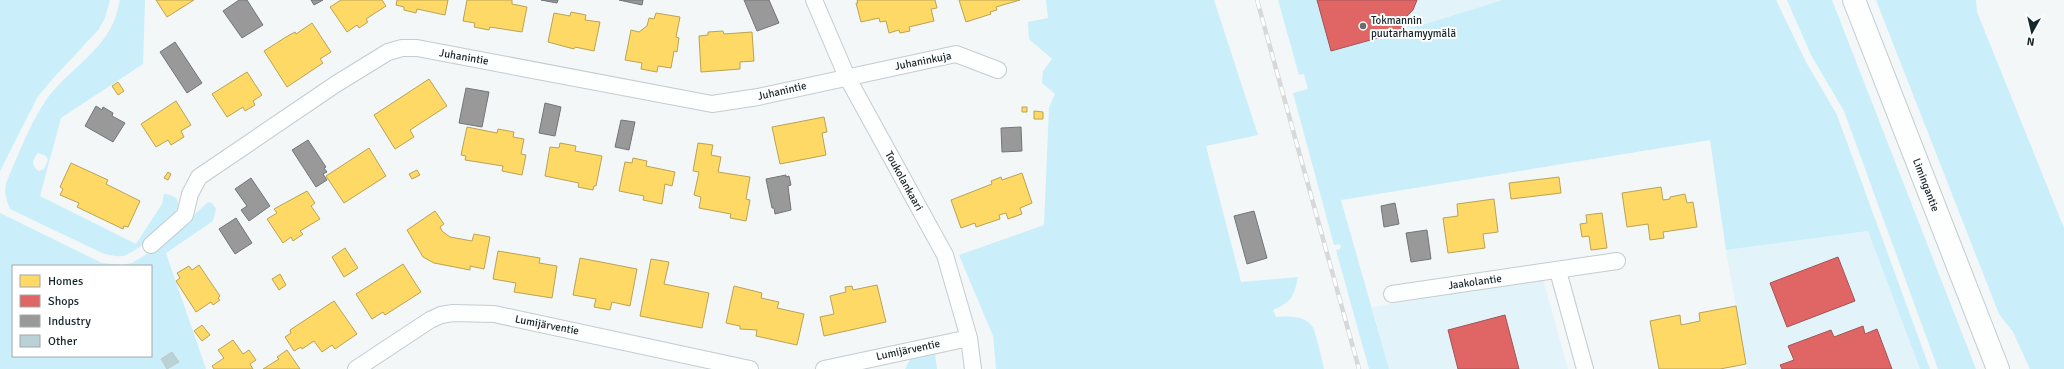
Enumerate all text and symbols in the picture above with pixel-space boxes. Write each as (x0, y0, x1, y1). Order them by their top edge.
north arrow (2012, 12, 2052, 52)
place label: Tokmannin puutarhamyymälä (1371, 14, 1456, 40)
marker: Tokmannin puutarhamyymälä (1358, 21, 1368, 31)
text: N (2026, 34, 2035, 48)
street label: Juhanintie (438, 46, 490, 68)
street label: Juhaninkuja (894, 49, 953, 73)
street label: Juhanintie (756, 79, 808, 103)
street label: Toukolankaari (882, 149, 926, 213)
street label: Limingantie (1910, 156, 1942, 214)
legend (12, 265, 152, 357)
street label: Jaakolantie (1447, 272, 1503, 292)
text: Homes (48, 274, 83, 289)
text: Shops (48, 294, 79, 309)
street label: Lumijärventie (514, 312, 580, 338)
text: Industry (48, 314, 91, 329)
text: Other (48, 334, 78, 349)
street label: Lumijärventie (875, 337, 941, 363)

